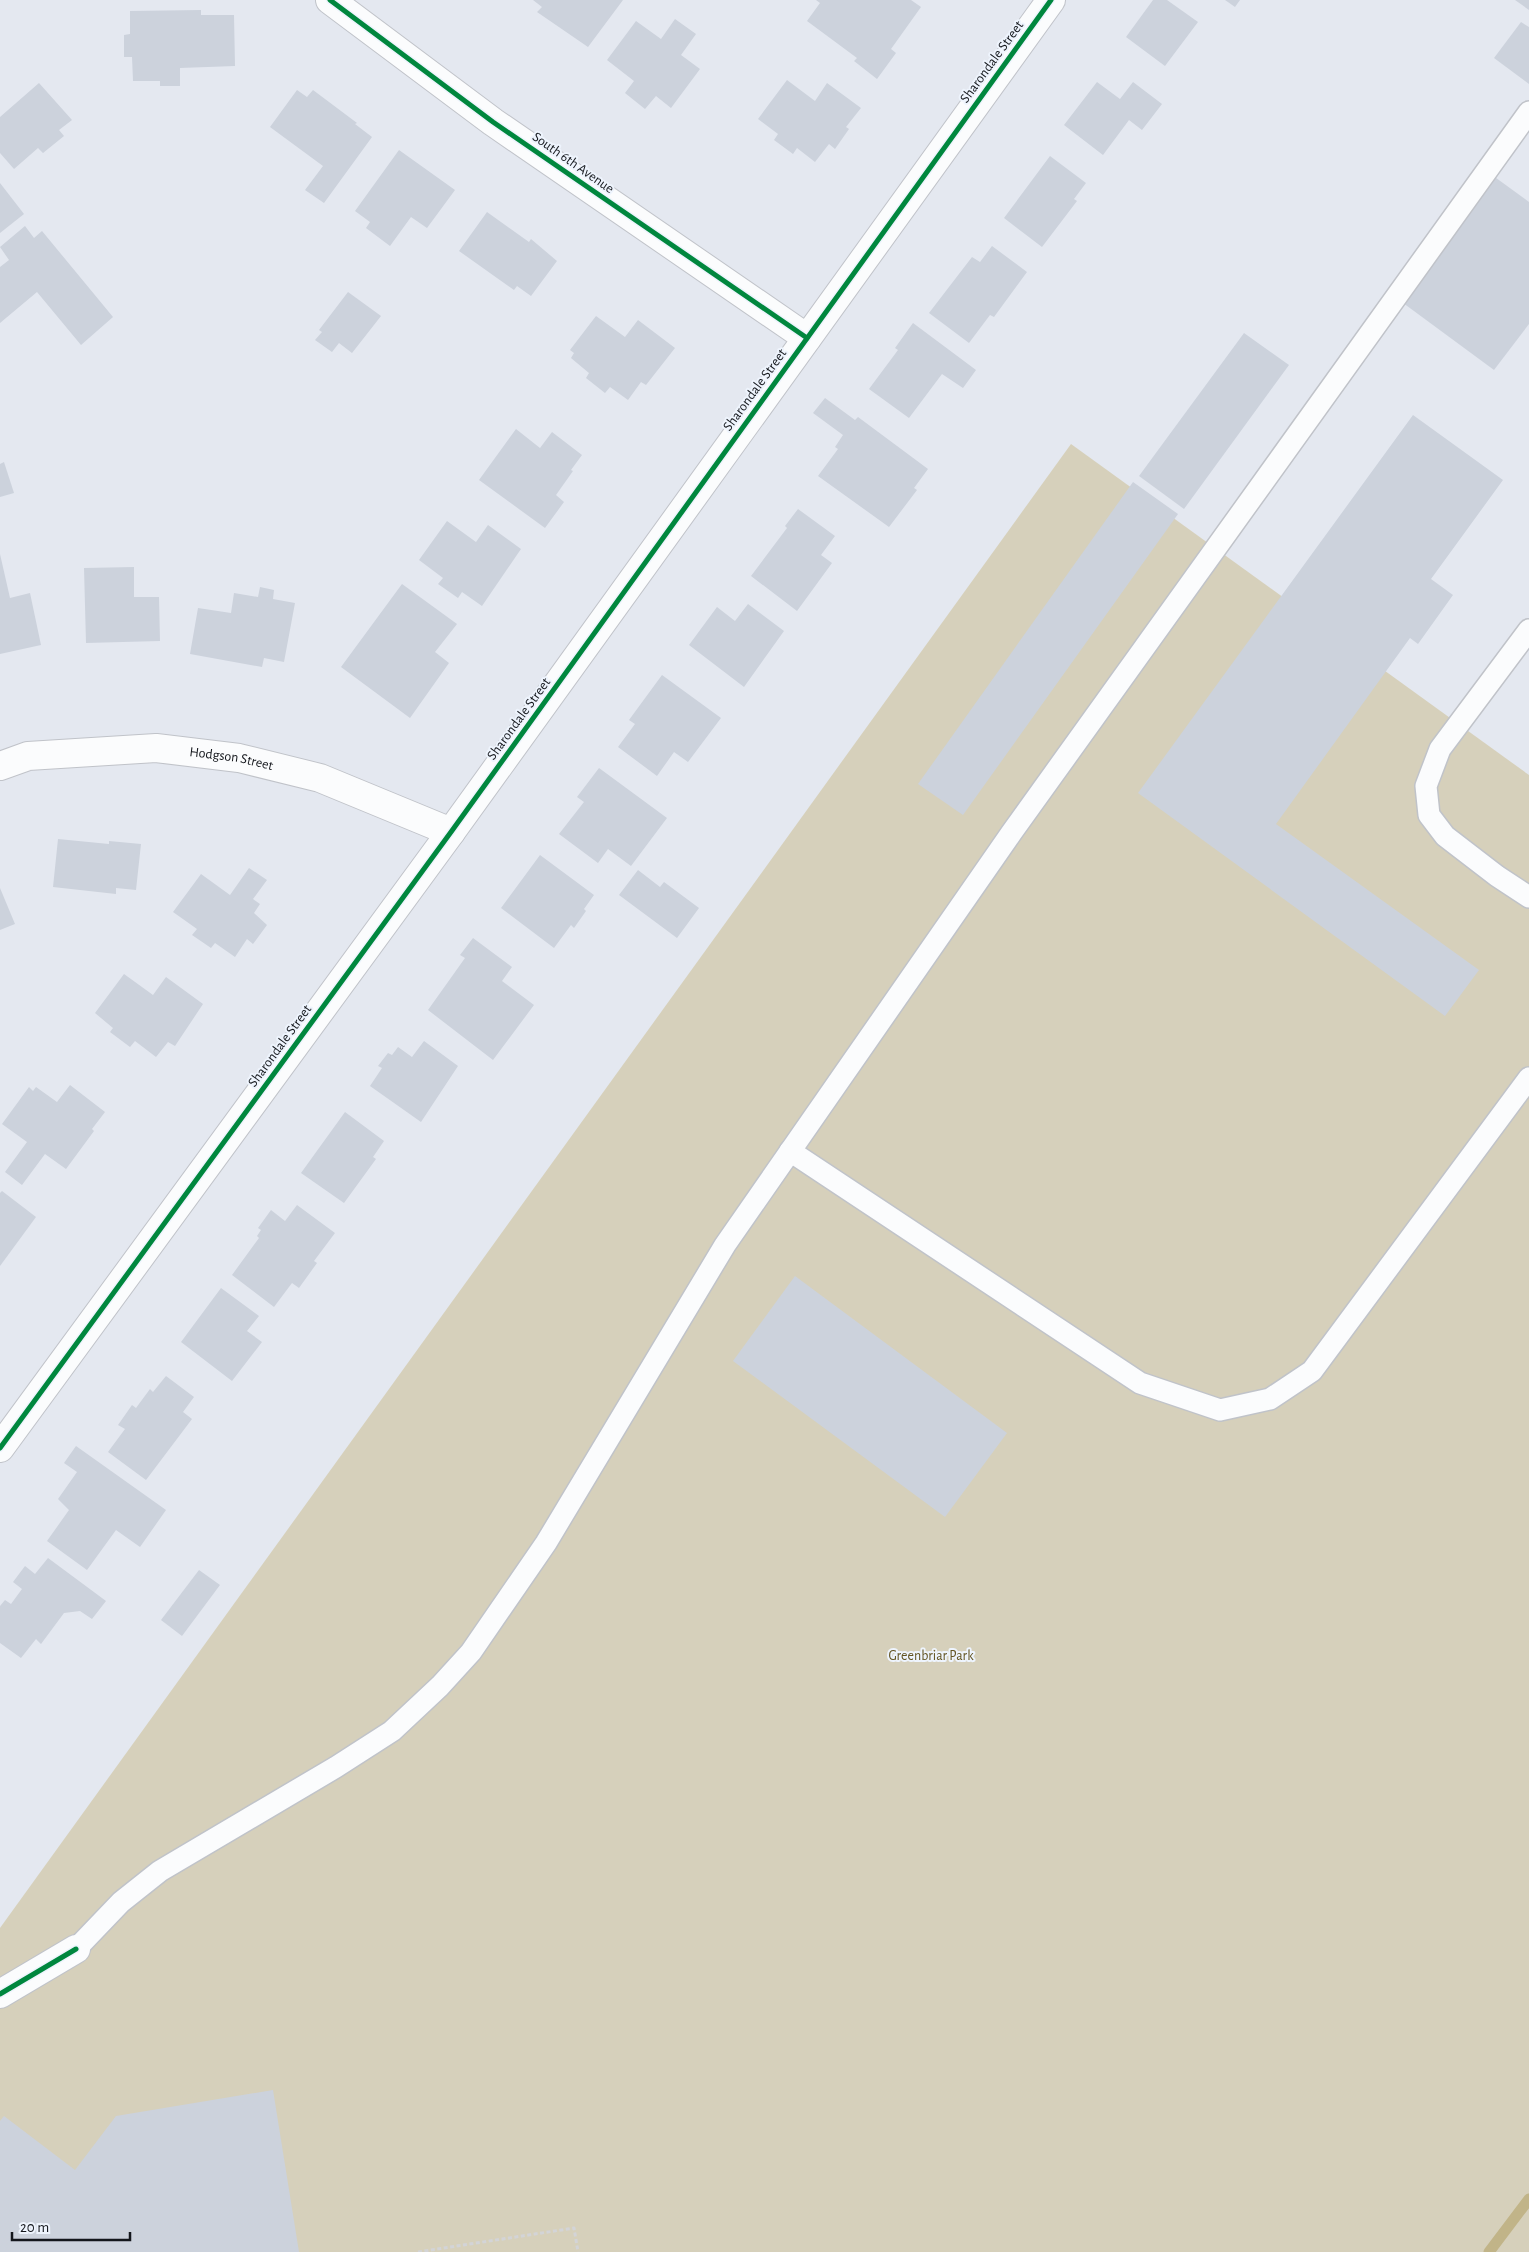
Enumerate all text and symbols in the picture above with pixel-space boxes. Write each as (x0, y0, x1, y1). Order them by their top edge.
street label: Sharondale Street (958, 18, 1027, 106)
street label: South 6th Avenue (530, 130, 616, 196)
street label: Sharondale Street (721, 346, 790, 434)
street label: Sharondale Street (485, 675, 554, 763)
street label: Hodgson Street (189, 745, 275, 773)
street label: Sharondale Street (246, 1002, 315, 1090)
park label: Greenbriar Park (888, 1649, 974, 1663)
scale bar (12, 2210, 130, 2242)
text: 20 m (20, 2220, 49, 2235)

